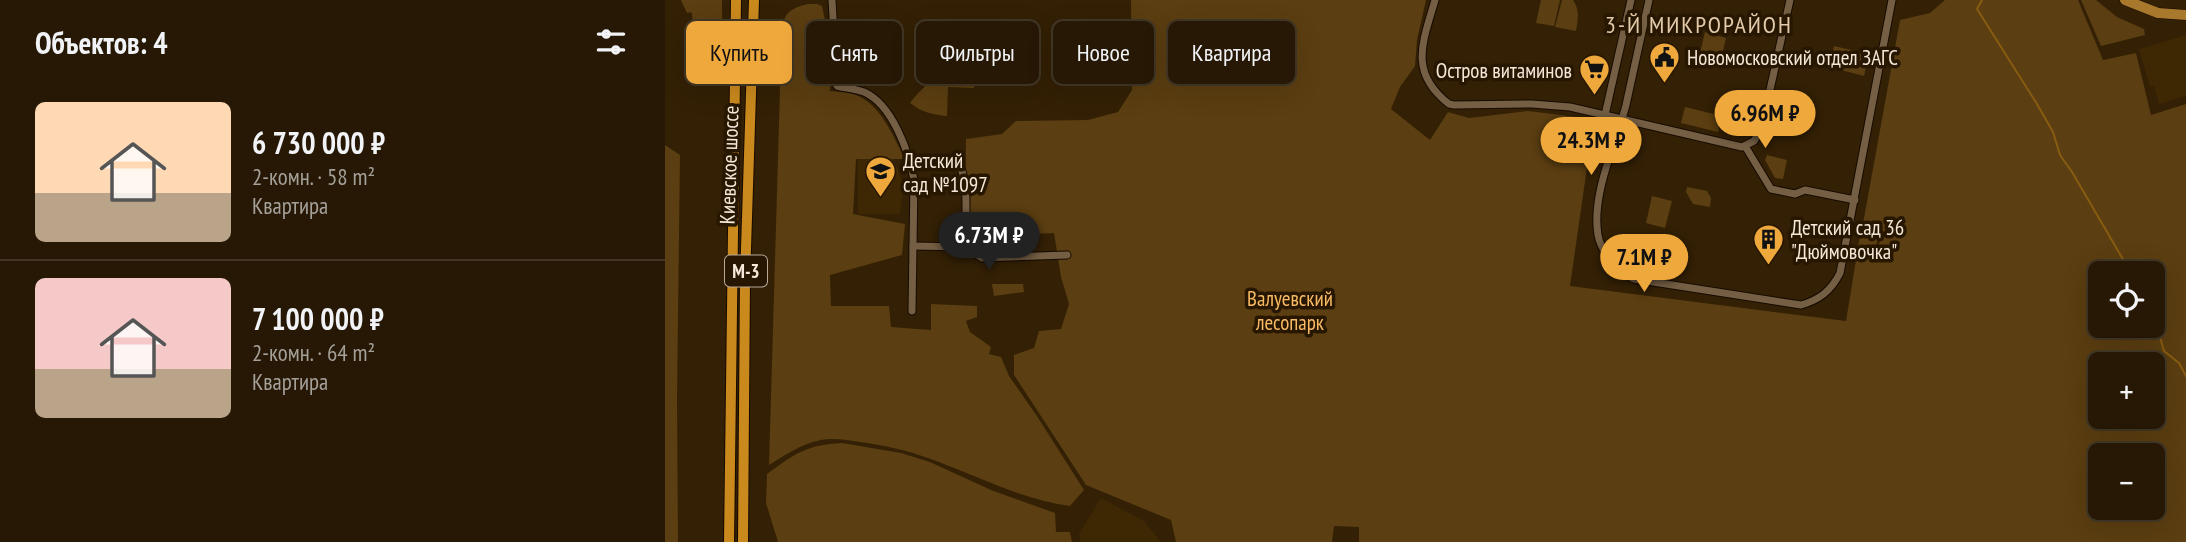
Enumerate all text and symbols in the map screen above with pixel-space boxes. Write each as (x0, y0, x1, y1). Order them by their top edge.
district label: 3-Й МИКРОРАЙОН (1605, 9, 1793, 40)
chip: Купить (686, 21, 792, 84)
chip: Снять (806, 21, 902, 84)
chip: Фильтры (916, 21, 1039, 84)
chip: Новое (1053, 21, 1154, 84)
chip: Квартира (1168, 21, 1295, 84)
text: Объектов: 4 (35, 23, 168, 62)
icon: filters (592, 23, 630, 61)
public building icon: Новомосковский отдел ЗАГС (1647, 40, 1681, 84)
place label: Новомосковский отдел ЗАГС (1687, 44, 1898, 71)
supermarket icon: Остров витаминов (1578, 53, 1612, 97)
place label: Остров витаминов (1436, 57, 1572, 84)
pin: 6.96M ₽ (1700, 90, 1830, 150)
text: 6.96M ₽ (1731, 98, 1799, 127)
street label: Киевское шоссе (713, 105, 745, 225)
pin: 24.3M ₽ (1526, 118, 1656, 177)
text: 6 730 000 ₽ (252, 123, 385, 162)
text: 24.3M ₽ (1557, 125, 1625, 154)
icon: home (91, 130, 175, 214)
place label: Детский сад №1097 (903, 147, 988, 198)
school or university icon: Детский сад №1097 (863, 155, 897, 199)
text: 2-комн. · 58 m² (252, 162, 375, 191)
text: Квартира (252, 191, 328, 220)
pin: 6.73M ₽ (924, 212, 1054, 272)
place label: Детский сад 36 "Дюймовочка" (1791, 214, 1904, 265)
text: 6.73M ₽ (955, 220, 1023, 249)
building icon: Детский сад 36 "Дюймовочка" (1751, 222, 1785, 266)
pin: 7.1M ₽ (1587, 234, 1701, 294)
text: 7.1M ₽ (1616, 242, 1672, 271)
road number: М-3 (725, 256, 767, 286)
map controls (2088, 261, 2165, 520)
button: locate (2088, 261, 2165, 338)
park label: Валуевский лесопарк (1247, 285, 1333, 336)
text: 7 100 000 ₽ (252, 299, 384, 338)
icon: home (91, 306, 175, 390)
text: 2-комн. · 64 m² (252, 338, 375, 367)
button: + (2088, 352, 2165, 429)
text: Квартира (252, 367, 328, 396)
button: − (2088, 443, 2165, 520)

